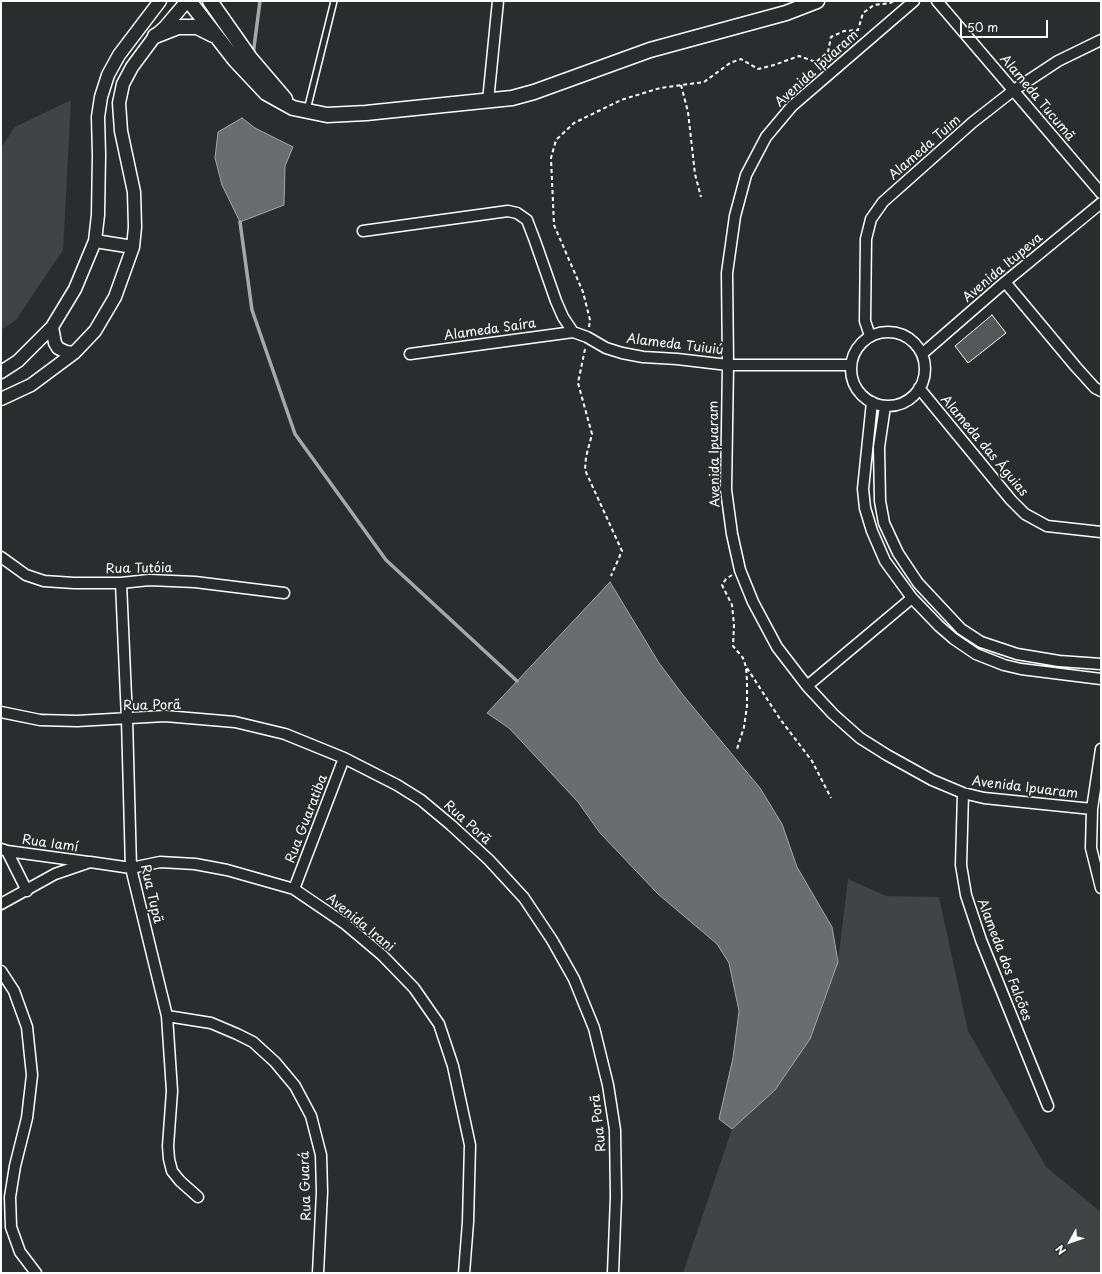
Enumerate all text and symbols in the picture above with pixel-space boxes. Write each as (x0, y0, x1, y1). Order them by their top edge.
scale bar (962, 12, 1050, 38)
text: 50 m (967, 18, 998, 36)
street label: Avenida Ipuaram (772, 27, 862, 111)
street label: Alameda Tucumã (996, 52, 1078, 144)
street label: Alameda Tuim (886, 112, 964, 184)
street label: Avenida Itupeva (960, 230, 1046, 306)
street label: Alameda Saíra (443, 316, 537, 344)
street label: Alameda Tuiuiú (626, 331, 724, 359)
street label: Alameda das Águias (937, 392, 1031, 500)
street label: Avenida Ipuaram (706, 400, 724, 508)
street label: Rua Tutóia (105, 561, 173, 577)
street label: Rua Porã (123, 698, 181, 714)
street label: Rua Guaratiba (283, 772, 331, 866)
street label: Avenida Ipuaram (971, 774, 1079, 802)
street label: Rua Porã (440, 798, 494, 848)
street label: Rua Iamí (21, 832, 79, 856)
street label: Rua Tupã (137, 863, 165, 925)
street label: Avenida Irani (323, 891, 397, 955)
street label: Alameda dos Falcões (974, 897, 1034, 1023)
street label: Rua Porã (588, 1093, 610, 1153)
street label: Rua Guará (297, 1151, 315, 1221)
north arrow (1050, 1222, 1090, 1262)
text: N (1051, 1241, 1070, 1259)

